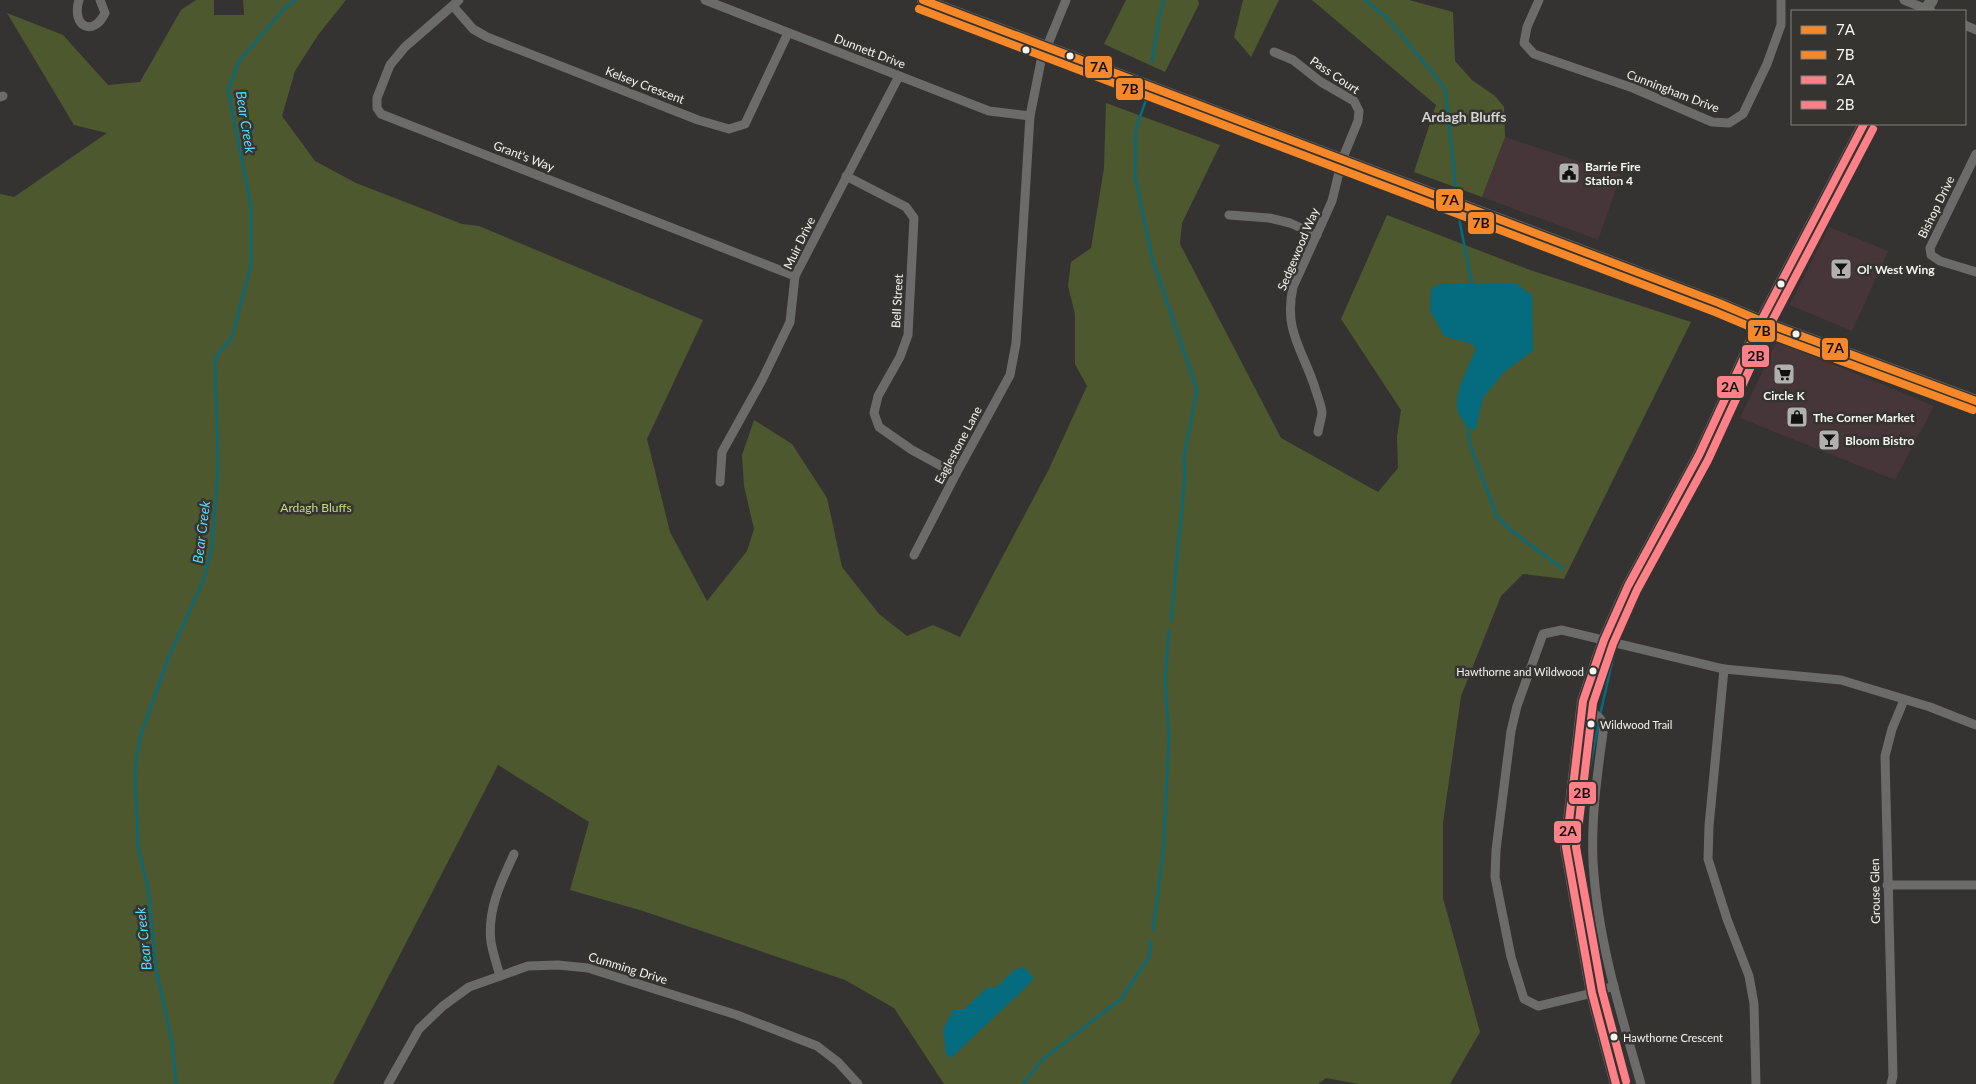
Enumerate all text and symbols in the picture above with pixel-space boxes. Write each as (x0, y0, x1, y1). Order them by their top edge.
legend (1791, 10, 1966, 125)
text: 7A (1836, 20, 1856, 38)
street label: Dunnett Drive (832, 31, 908, 71)
unlabelled marker (1021, 45, 1031, 55)
text: 7B (1836, 45, 1854, 63)
unlabelled marker (1065, 51, 1075, 61)
street label: Pass Court (1307, 53, 1363, 97)
line badge: 7A (1084, 55, 1113, 79)
text: 7A (1090, 58, 1108, 75)
street label: Kelsey Crescent (603, 63, 687, 107)
street label: Cunningham Drive (1625, 66, 1721, 116)
text: 2A (1836, 70, 1856, 88)
line badge: 7B (1115, 77, 1144, 101)
text: 7B (1121, 80, 1139, 97)
water label: Bear Creek (233, 89, 259, 155)
text: 2B (1836, 95, 1854, 113)
district label: Ardagh Bluffs (1421, 108, 1506, 125)
street label: Grant's Way (491, 138, 557, 175)
place label: Barrie Fire Station 4 (1585, 159, 1641, 188)
public building icon: Barrie Fire Station 4 (1557, 161, 1581, 185)
street label: Bishop Drive (1914, 173, 1958, 241)
line badge: 7A (1435, 188, 1464, 212)
text: 7A (1441, 191, 1459, 208)
street label: Sedgewood Way (1274, 205, 1322, 293)
line badge: 7B (1467, 211, 1495, 235)
street label: Muir Drive (780, 214, 818, 272)
text: 7B (1472, 214, 1490, 231)
bar icon: Ol' West Wing (1829, 257, 1853, 281)
place label: Ol' West Wing (1857, 262, 1935, 277)
street label: Bell Street (888, 273, 906, 329)
unlabelled marker (1776, 279, 1786, 289)
line badge: 7B (1747, 319, 1776, 343)
text: 7B (1753, 322, 1771, 339)
unlabelled marker (1791, 329, 1801, 339)
line badge: 7A (1821, 337, 1849, 361)
text: 7A (1826, 339, 1844, 356)
line badge: 2B (1741, 344, 1770, 368)
text: 2B (1747, 347, 1765, 364)
supermarket icon: Circle K (1772, 362, 1796, 386)
line badge: 2A (1716, 375, 1745, 399)
text: 2A (1721, 378, 1739, 395)
place label: Circle K (1763, 388, 1806, 403)
street label: Eaglestone Lane (931, 404, 985, 486)
shop icon: The Corner Market (1785, 405, 1809, 429)
place label: The Corner Market (1813, 410, 1915, 425)
bar icon: Bloom Bistro (1817, 428, 1841, 452)
place label: Bloom Bistro (1845, 433, 1914, 448)
water label: Bear Creek (189, 499, 213, 564)
park label: Ardagh Bluffs (280, 500, 352, 515)
place label: Hawthorne and Wildwood (1456, 665, 1584, 678)
marker: Hawthorne and Wildwood (1588, 666, 1598, 676)
place label: Wildwood Trail (1600, 718, 1672, 731)
marker: Wildwood Trail (1586, 719, 1596, 729)
line badge: 2B (1568, 781, 1597, 805)
text: 2B (1573, 784, 1591, 801)
line badge: 2A (1553, 820, 1582, 844)
text: 2A (1559, 822, 1577, 839)
street label: Grouse Glen (1867, 858, 1883, 924)
water label: Bear Creek (131, 906, 155, 971)
street label: Cumming Drive (587, 949, 669, 987)
place label: Hawthorne Crescent (1623, 1031, 1723, 1044)
marker: Hawthorne Crescent (1609, 1032, 1619, 1042)

